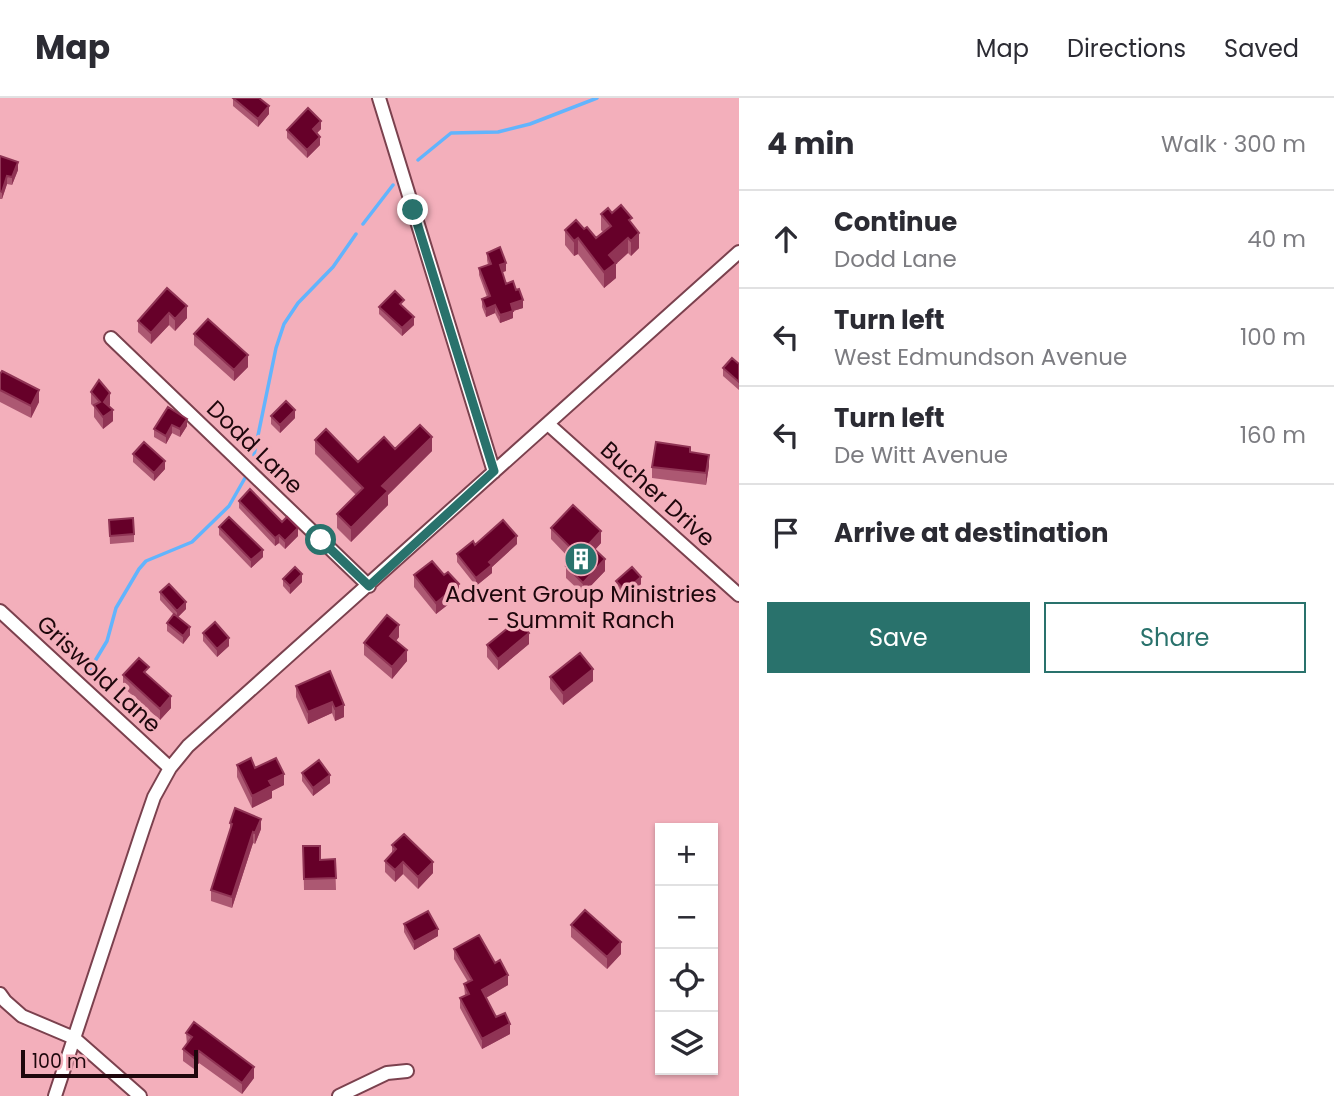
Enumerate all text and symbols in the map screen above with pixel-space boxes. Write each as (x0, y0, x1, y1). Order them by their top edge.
text: Map (35, 24, 110, 71)
text: Map (976, 32, 1029, 65)
text: Directions (1067, 32, 1186, 65)
text: Saved (1224, 32, 1299, 65)
text: 4 min (767, 122, 855, 165)
text: Walk · 300 m (1161, 128, 1306, 160)
route end (397, 194, 428, 225)
text: Continue (834, 204, 957, 240)
icon: ahead (767, 220, 805, 258)
text: 40 m (1247, 223, 1306, 255)
text: Dodd Lane (834, 243, 957, 275)
text: Turn left (834, 302, 945, 338)
icon: left (767, 318, 805, 356)
text: 100 m (1240, 321, 1306, 353)
text: West Edmundson Avenue (834, 341, 1127, 373)
street label: Dodd Lane (200, 393, 310, 501)
text: Turn left (834, 400, 945, 436)
icon: left (767, 416, 805, 454)
text: 160 m (1240, 419, 1306, 451)
street label: Bucher Drive (594, 434, 722, 554)
text: De Witt Avenue (834, 439, 1008, 471)
icon: arrive (767, 514, 805, 552)
text: Arrive at destination (834, 515, 1109, 551)
route start (305, 524, 336, 555)
building icon: Advent Group Ministries - Summit Ranch (562, 540, 600, 578)
place label: Advent Group Ministries - Summit Ranch (445, 578, 717, 636)
button: Save (767, 602, 1030, 673)
button: Share (1044, 602, 1306, 673)
street label: Griswold Lane (30, 608, 168, 740)
map controls (655, 823, 718, 1075)
button: + (655, 823, 718, 886)
button: − (655, 886, 718, 949)
button: locate (655, 949, 718, 1012)
button: layers (655, 1012, 718, 1075)
scale bar (21, 1047, 198, 1079)
text: 100 m (32, 1048, 87, 1075)

